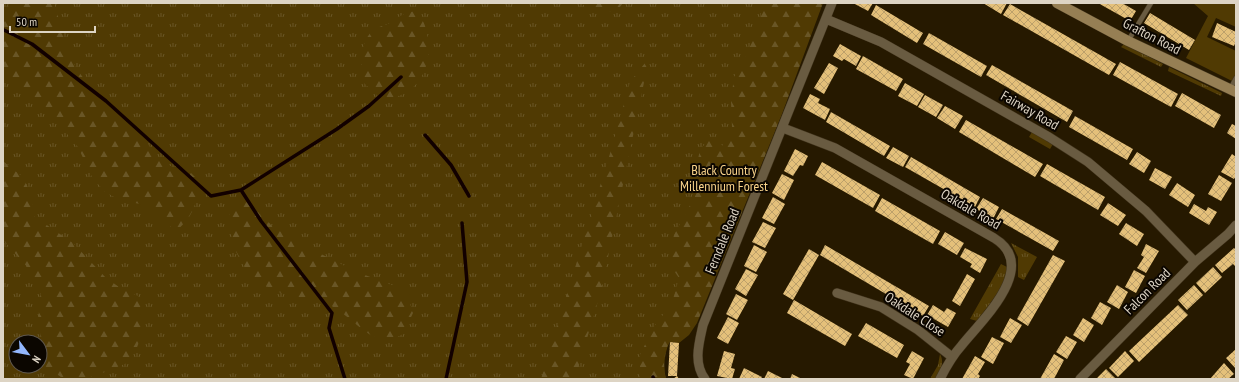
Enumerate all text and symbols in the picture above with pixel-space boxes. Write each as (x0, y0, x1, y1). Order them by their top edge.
scale bar (10, 8, 95, 34)
text: 50 m (16, 14, 37, 29)
street label: Grafton Road (1120, 14, 1184, 58)
street label: Fairway Road (998, 86, 1062, 134)
park label: Black Country Millennium Forest (680, 161, 768, 195)
street label: Oakdale Road (938, 185, 1004, 233)
street label: Ferndale Road (701, 206, 743, 276)
street label: Falcon Road (1120, 264, 1174, 318)
street label: Oakdale Close (881, 288, 949, 340)
north arrow (8, 334, 48, 374)
text: N (29, 353, 44, 366)

